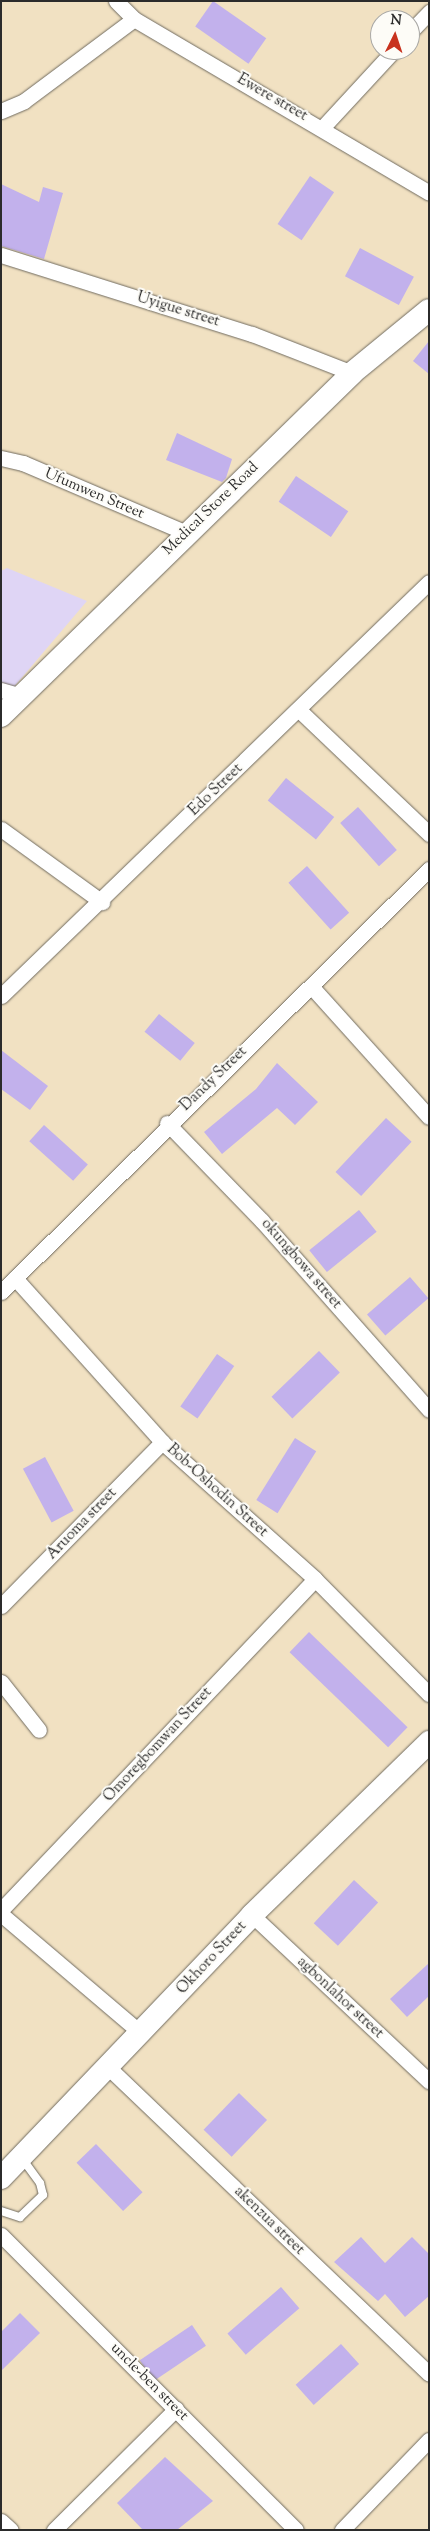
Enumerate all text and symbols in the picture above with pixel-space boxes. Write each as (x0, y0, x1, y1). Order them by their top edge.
north arrow (370, 10, 420, 60)
text: N (390, 11, 402, 31)
street label: Ewere street (234, 71, 310, 125)
street label: Uyigue street (134, 289, 222, 331)
street label: Medical Store Road (159, 459, 263, 559)
street label: Ufumwen Street (41, 465, 147, 523)
street label: Edo Street (185, 760, 247, 820)
street label: Dandy Street (177, 1043, 251, 1115)
street label: okungbowa street (257, 1215, 345, 1313)
street label: Bob-Oshodin Street (163, 1441, 271, 1541)
street label: Aruoma street (43, 1484, 121, 1564)
street label: Omoregbomwan Street (100, 1684, 216, 1806)
street label: Okhoro Street (174, 1918, 250, 1998)
street label: agbonlahor street (293, 1953, 387, 2043)
street label: akenzua street (230, 2183, 308, 2259)
street label: uncle-ben street (106, 2339, 192, 2425)

